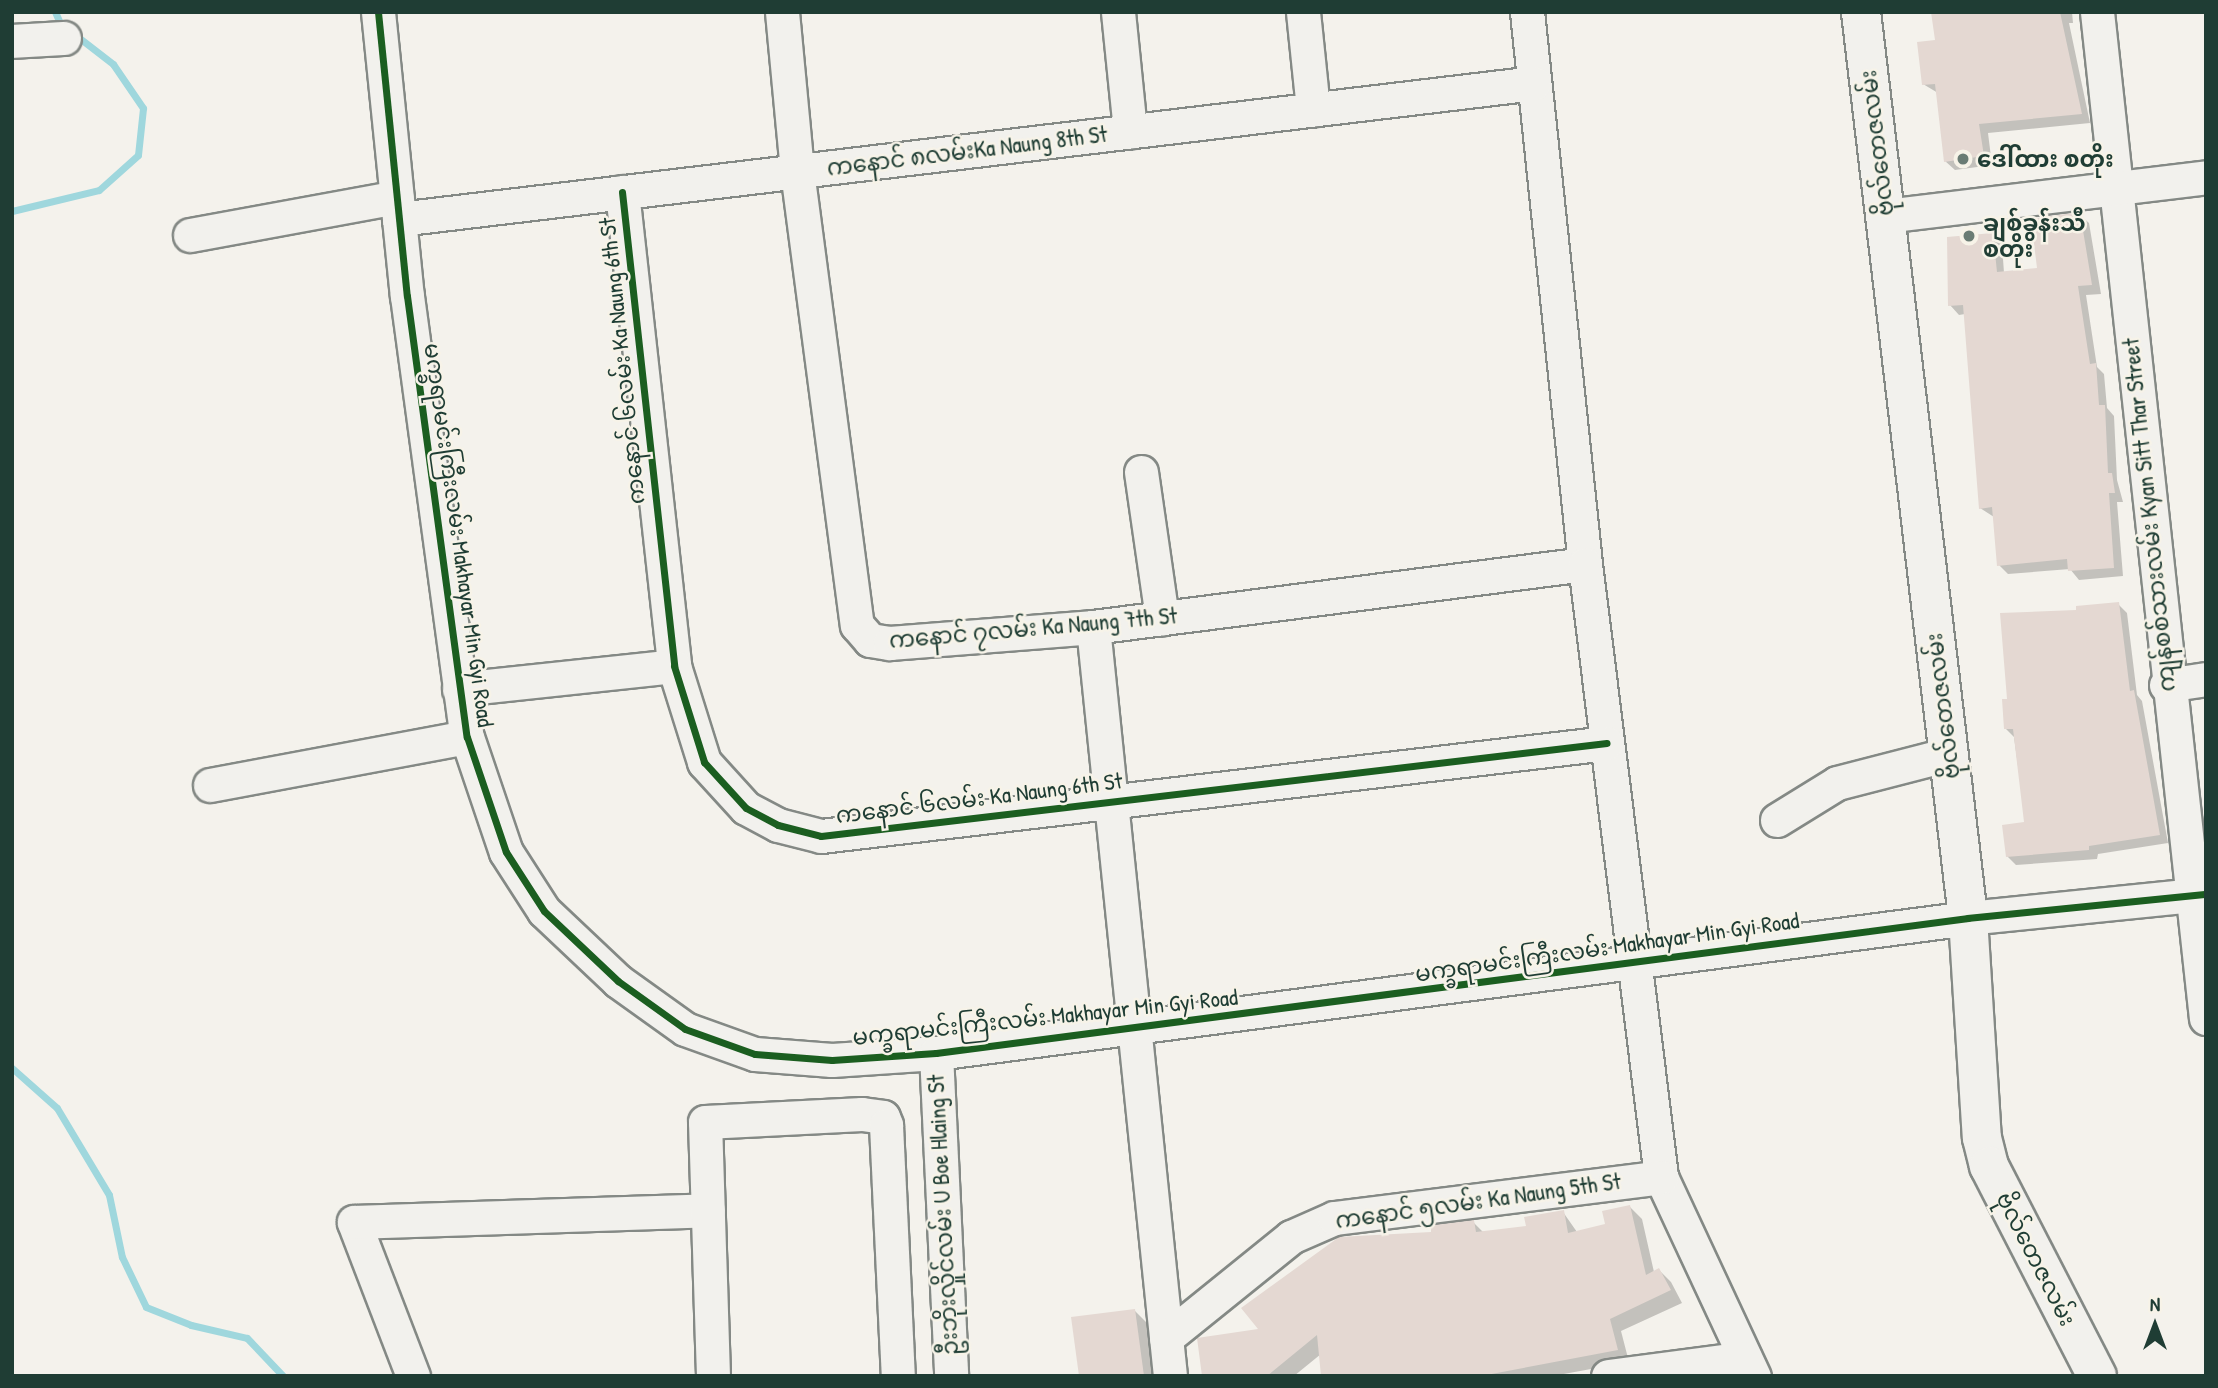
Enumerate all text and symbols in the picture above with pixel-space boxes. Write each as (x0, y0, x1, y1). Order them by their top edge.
street label: ဗိုလ်တေဇလမ်း (1854, 69, 1900, 217)
street label: ကနောင် ၈လမ်းKa Naung 8th St (825, 120, 1109, 182)
place label: ဒေါ်ထား စတိုး (1977, 145, 2114, 173)
marker: ဒေါ်ထား စတိုး (1955, 151, 1971, 167)
place label: ချစ်ခွန်းသီ စတိုး (1983, 209, 2086, 263)
street label: ကနောင် ၆လမ်း Ka Naung 6th St (593, 216, 651, 506)
marker: ချစ်ခွန်းသီ စတိုး (1961, 228, 1977, 244)
street label: ကျန်စစ်သားလမ်း Kyan Sitt Thar Street (2117, 337, 2181, 693)
street label: မက္ခရာမင်းကြီးလမ်း Makhayar Min Gyi Road (418, 341, 500, 729)
street label: ကနောင် ၇လမ်း Ka Naung 7th St (888, 602, 1178, 654)
street label: ဗိုလ်တေဇလမ်း (1920, 632, 1966, 780)
street label: ကနောင် ၆လမ်း Ka Naung 6th St (834, 767, 1124, 829)
street label: မက္ခရာမင်းကြီးလမ်း Makhayar Min Gyi Road (1413, 906, 1801, 988)
street label: မက္ခရာမင်းကြီးလမ်း Makhayar Min Gyi Road (851, 983, 1239, 1051)
street label: ဦးဘိုးလှိုင်လမ်း U Boe Hlaing St (922, 1074, 964, 1356)
street label: ကနောင် ၅လမ်း Ka Naung 5th St (1334, 1167, 1622, 1235)
street label: ဗိုလ်တေဇလမ်း (1990, 1187, 2082, 1331)
north arrow (2120, 1290, 2190, 1360)
text: N (2150, 1291, 2160, 1317)

